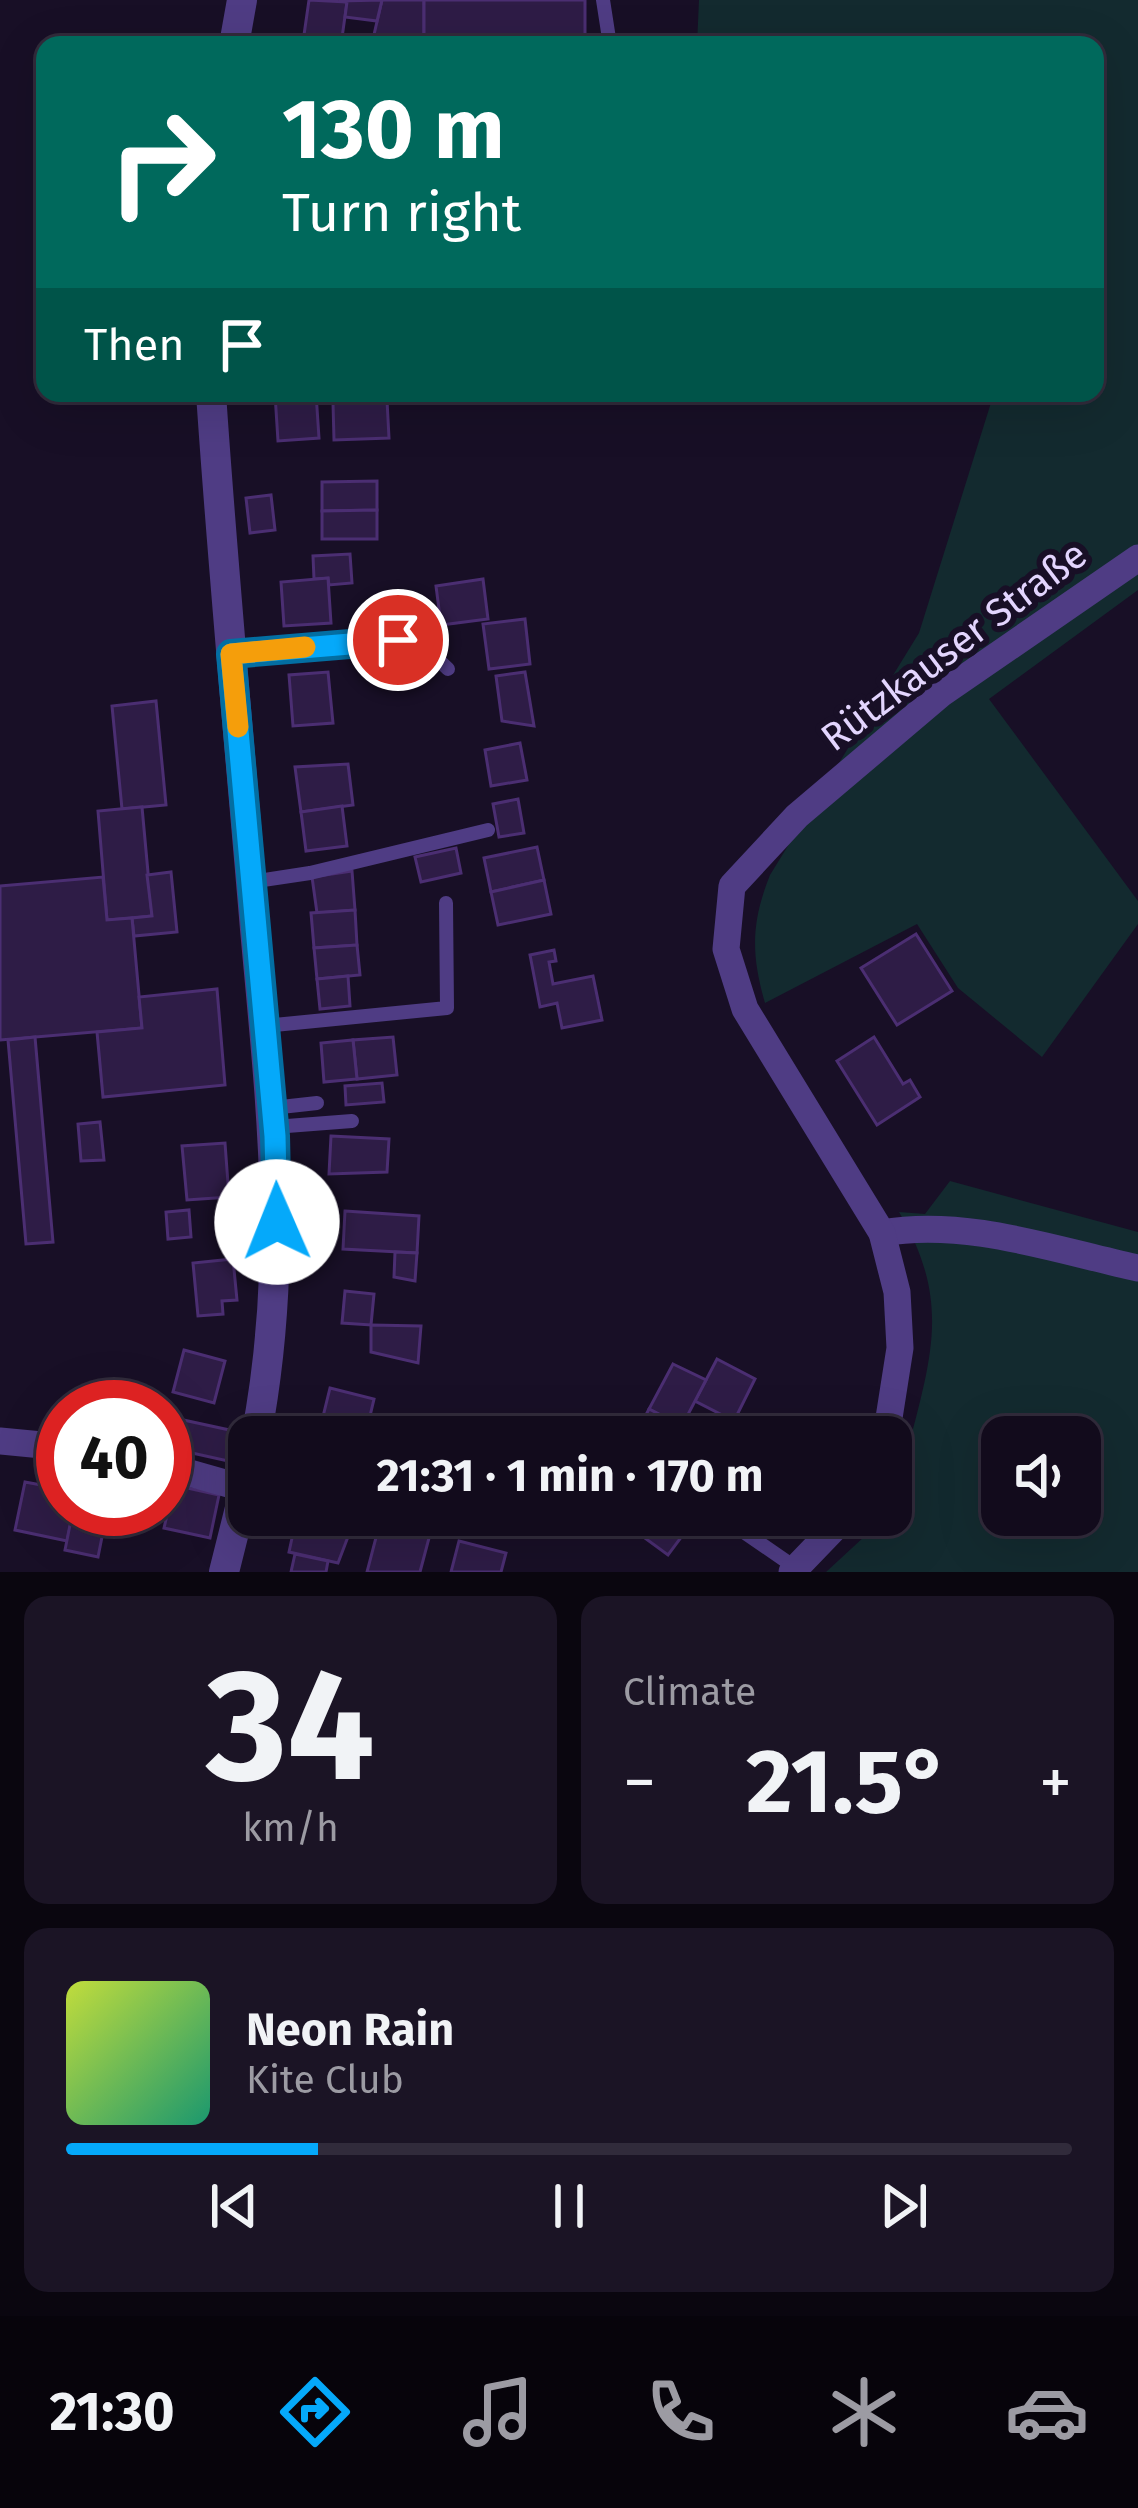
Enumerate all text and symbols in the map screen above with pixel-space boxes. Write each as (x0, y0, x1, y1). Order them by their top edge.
text: 130 m (282, 79, 505, 180)
icon: right (84, 84, 240, 240)
text: Turn right (282, 181, 521, 245)
icon: arrive (209, 312, 275, 378)
text: Then (84, 318, 185, 372)
street label: Rützkauser Straße (812, 531, 1096, 761)
pin (347, 589, 449, 691)
icon: arrive (365, 607, 431, 673)
position arrow (214, 1159, 340, 1285)
speed limit sign: 40 (36, 1380, 192, 1536)
map controls (981, 1416, 1101, 1536)
button: sound (981, 1416, 1101, 1536)
text: 21:31 · 1 min · 170 m (377, 1449, 763, 1503)
text: 34 (206, 1633, 375, 1820)
text: Climate (623, 1669, 756, 1715)
text: 21.5° (746, 1728, 949, 1836)
text: − (623, 1743, 656, 1822)
text: + (1039, 1743, 1072, 1822)
text: km/h (242, 1805, 339, 1851)
text: Neon Rain (246, 2003, 454, 2057)
text: Kite Club (246, 2057, 404, 2103)
icon: previous (201, 2173, 267, 2239)
icon: pause (536, 2173, 602, 2239)
icon: next (871, 2173, 937, 2239)
icon: directions (273, 2370, 357, 2454)
icon: music (456, 2370, 540, 2454)
icon: phone (639, 2370, 723, 2454)
icon: climate (822, 2370, 906, 2454)
icon: car (1005, 2370, 1089, 2454)
text: 21:30 (49, 2380, 175, 2444)

